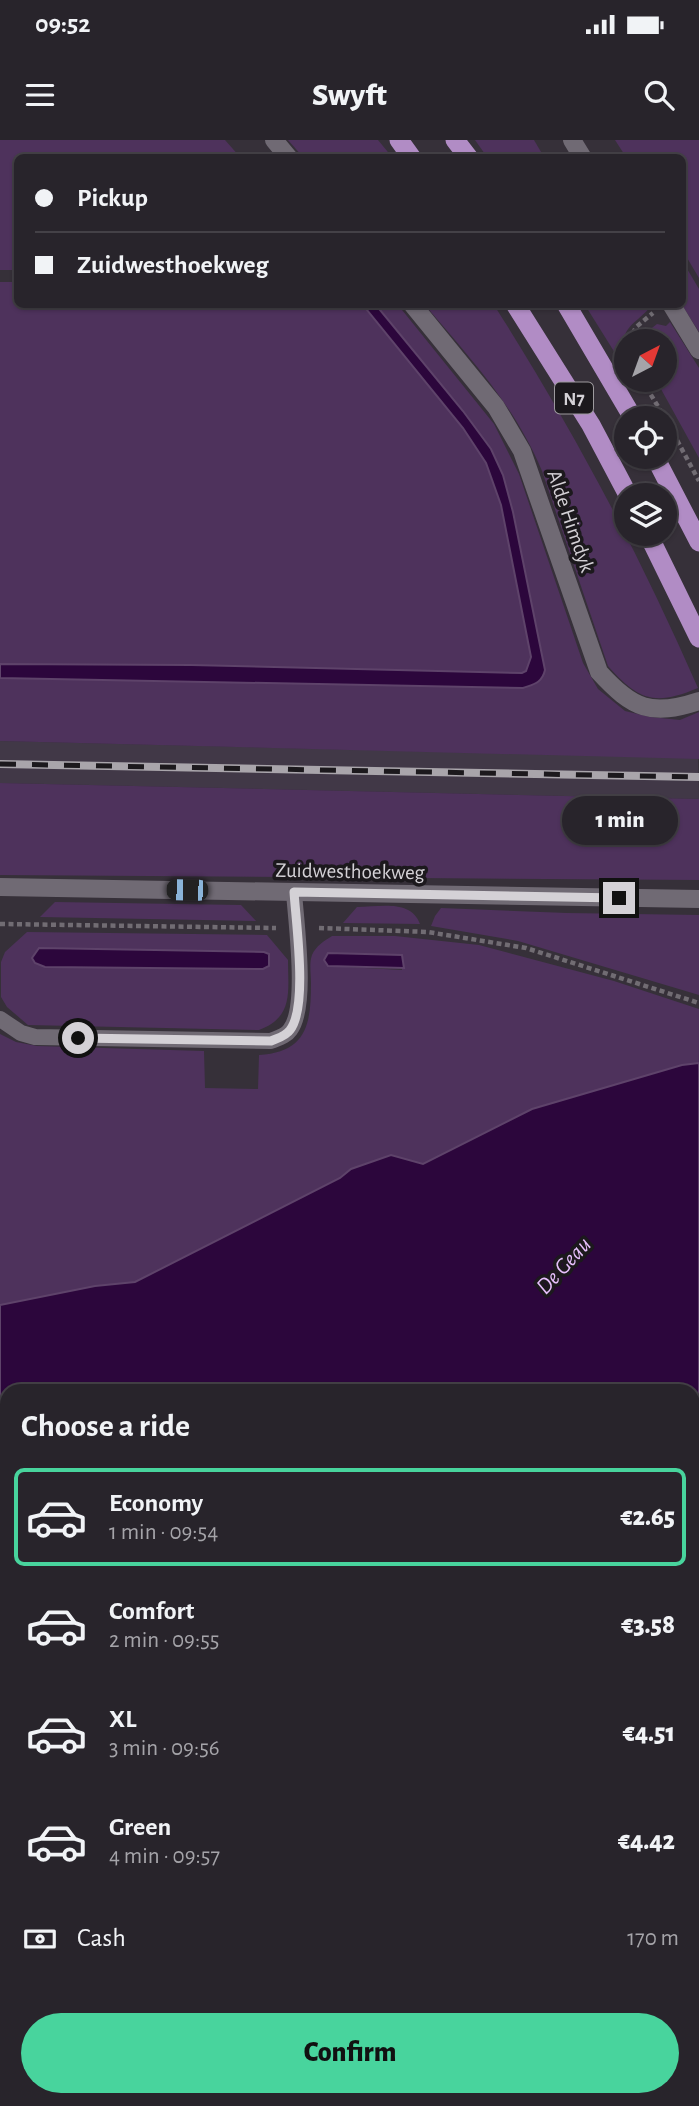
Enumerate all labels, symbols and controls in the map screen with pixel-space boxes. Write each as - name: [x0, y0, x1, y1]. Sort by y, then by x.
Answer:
- text: 09:52: [35, 11, 91, 37]
- icon: menu: [21, 76, 59, 114]
- icon: search: [640, 76, 678, 114]
- text: Swyft: [312, 79, 387, 111]
- text: Pickup: [77, 185, 148, 211]
- text: Zuidwesthoekweg: [77, 252, 268, 278]
- north arrow: [614, 329, 677, 392]
- map controls: [614, 329, 677, 546]
- road number: N7: [555, 382, 593, 414]
- button: locate: [614, 406, 677, 469]
- street label: Alde Himdyk: [543, 467, 598, 576]
- button: layers: [614, 483, 677, 546]
- callout: 1 min: [561, 796, 677, 846]
- text: 1 min: [596, 809, 644, 832]
- street label: Zuidwesthoekweg: [275, 860, 426, 883]
- car: [166, 879, 209, 901]
- route end: [603, 882, 635, 914]
- route start: [62, 1022, 94, 1054]
- water label: De Geau: [532, 1233, 596, 1299]
- text: Choose a ride: [21, 1410, 190, 1442]
- icon: car: [25, 1486, 88, 1549]
- text: Economy: [109, 1490, 203, 1516]
- text: €2.65: [621, 1504, 675, 1530]
- text: 1 min · 09:54: [109, 1521, 218, 1544]
- icon: car: [25, 1594, 88, 1657]
- text: Comfort: [109, 1598, 194, 1624]
- text: €3.58: [621, 1612, 675, 1638]
- text: 2 min · 09:55: [109, 1629, 219, 1652]
- icon: car: [25, 1702, 88, 1765]
- text: XL: [109, 1706, 136, 1732]
- text: €4.51: [623, 1720, 675, 1746]
- text: 3 min · 09:56: [109, 1737, 220, 1760]
- icon: car: [25, 1810, 88, 1873]
- text: Green: [109, 1814, 171, 1840]
- text: €4.42: [618, 1828, 675, 1854]
- text: 4 min · 09:57: [109, 1845, 220, 1868]
- icon: cash: [21, 1920, 59, 1958]
- text: Cash: [77, 1925, 126, 1951]
- text: 170 m: [627, 1927, 679, 1950]
- button: Confirm: [21, 2013, 679, 2093]

